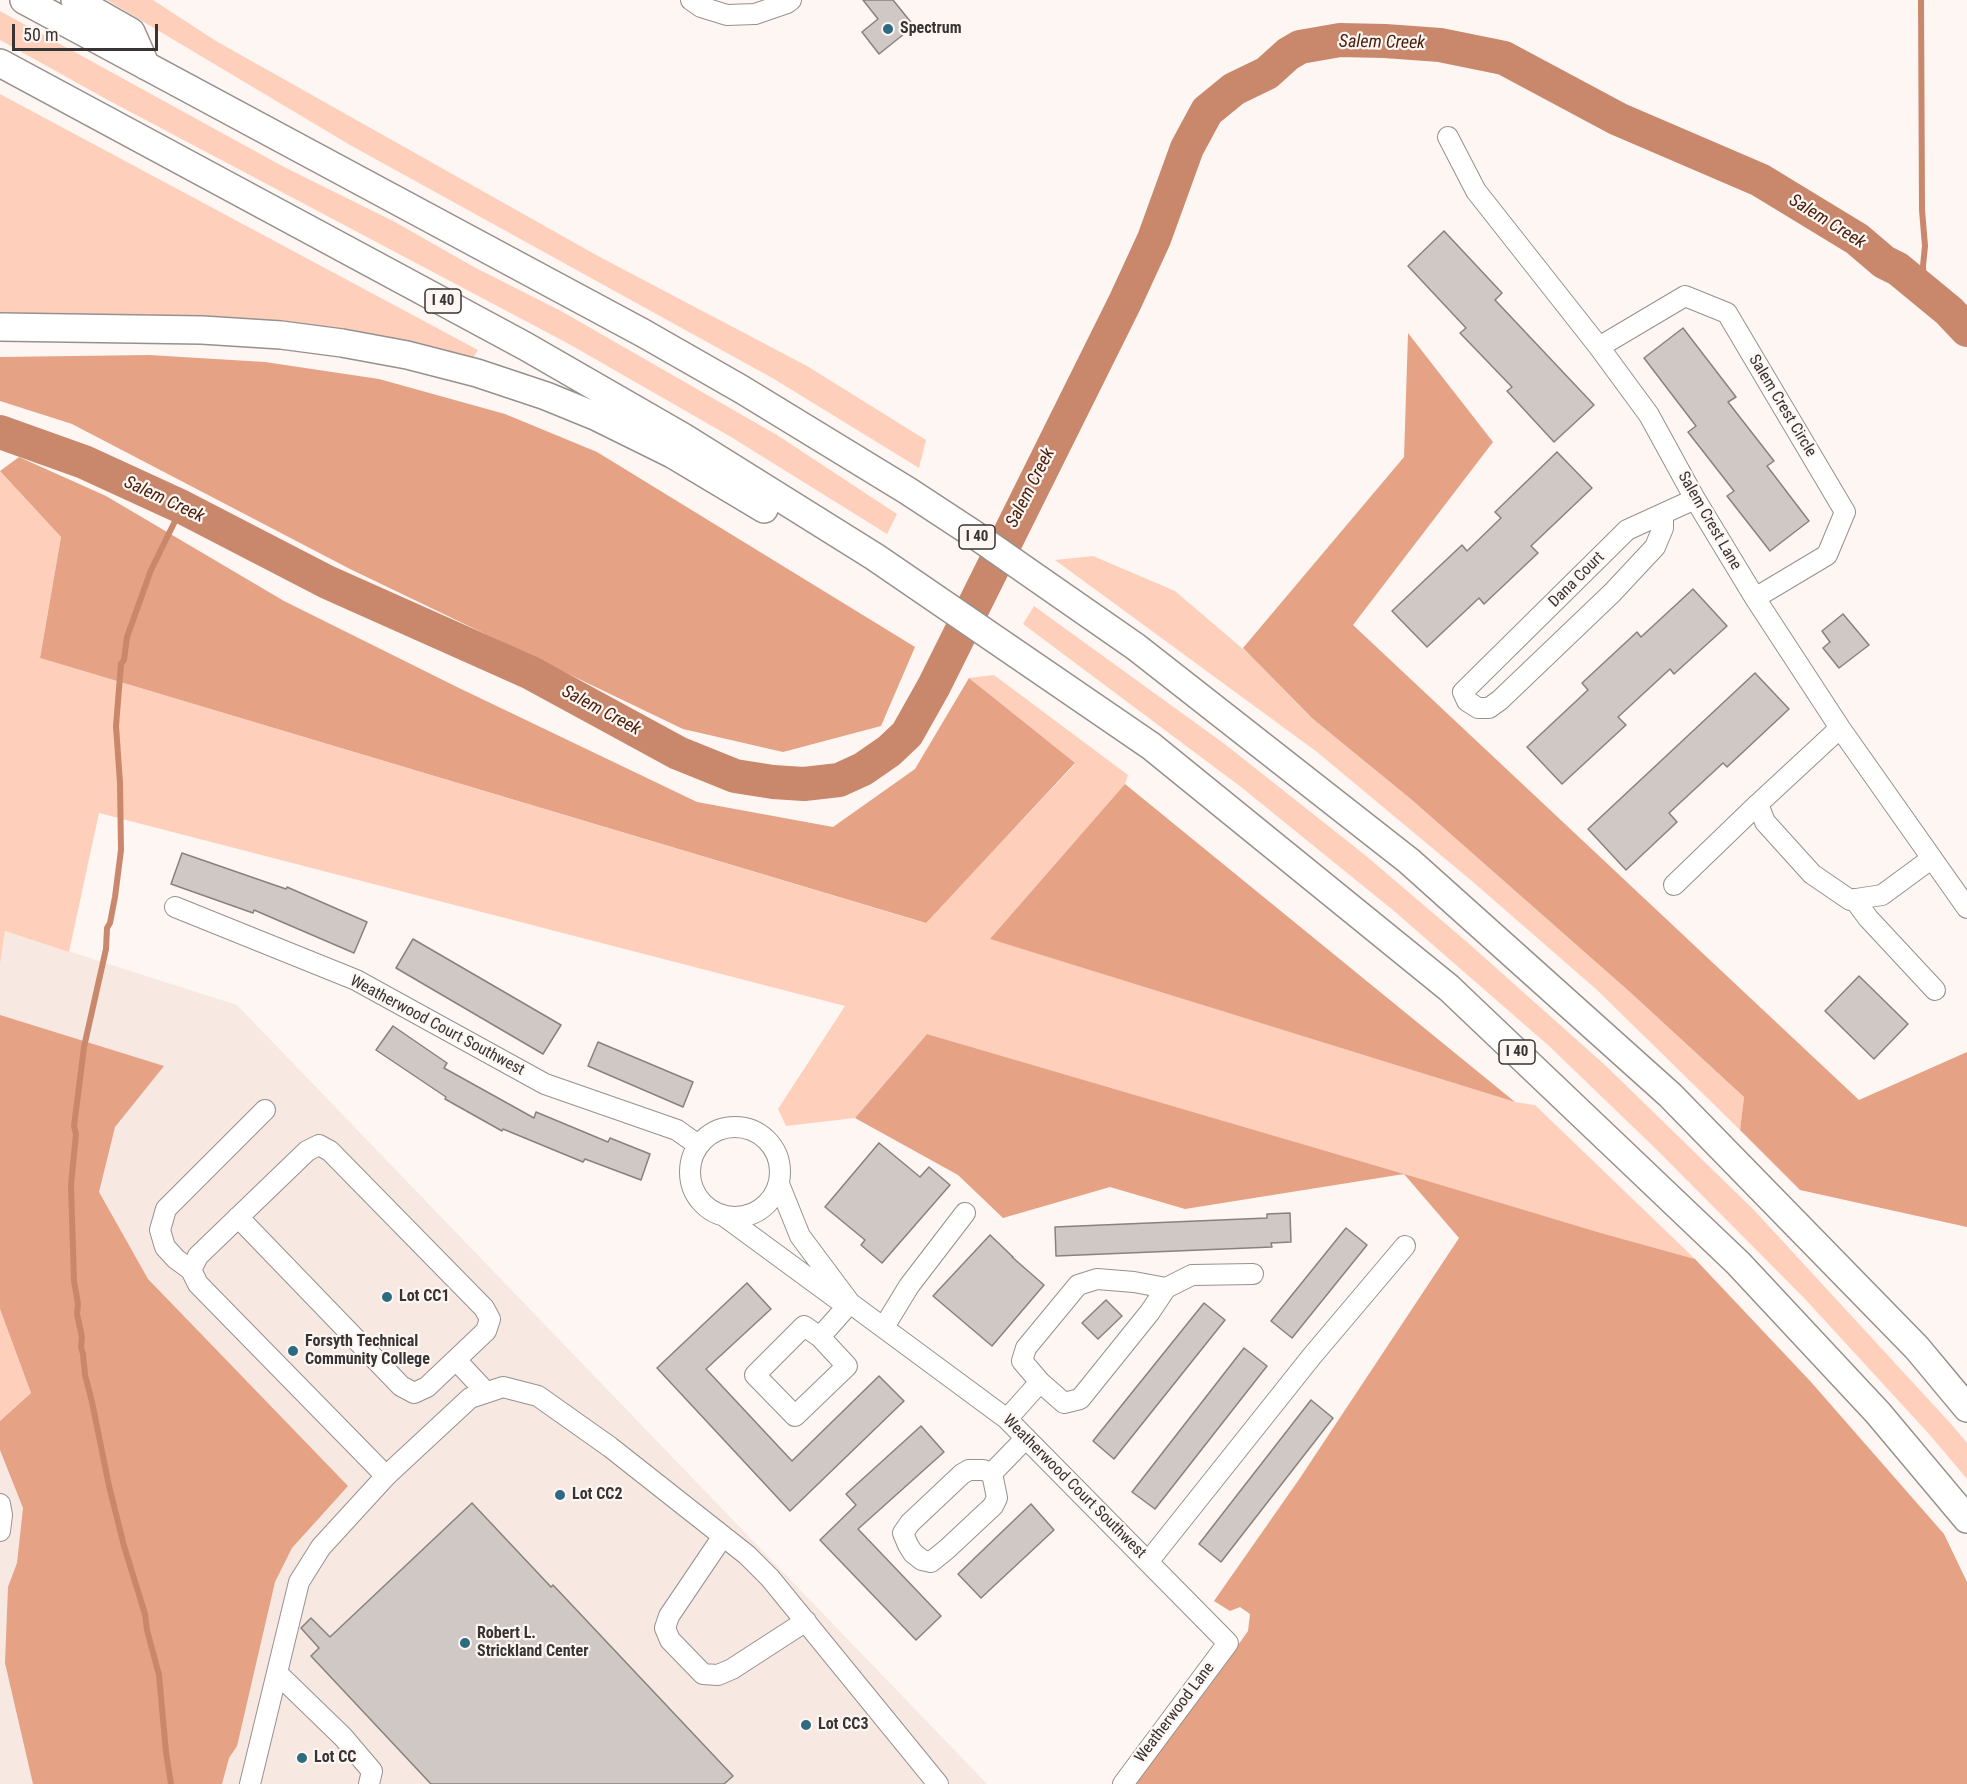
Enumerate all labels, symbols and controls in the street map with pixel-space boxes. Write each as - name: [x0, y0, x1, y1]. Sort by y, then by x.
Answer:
- scale bar: [15, 12, 160, 50]
- place label: Spectrum: [900, 19, 962, 39]
- marker: Spectrum: [881, 22, 895, 36]
- text: 50 m: [23, 24, 58, 45]
- water label: Salem Creek: [1339, 31, 1425, 55]
- water label: Salem Creek: [1785, 190, 1869, 254]
- road number: I 40: [425, 289, 461, 313]
- street label: Salem Crest Circle: [1744, 351, 1820, 461]
- water label: Salem Creek: [1002, 445, 1060, 531]
- street label: Salem Crest Lane: [1673, 468, 1745, 574]
- water label: Salem Creek: [120, 472, 208, 528]
- road number: I 40: [959, 525, 995, 549]
- street label: Dana Court: [1545, 548, 1609, 612]
- water label: Salem Creek: [558, 681, 644, 741]
- street label: Weatherwood Court Southwest: [346, 972, 528, 1080]
- road number: I 40: [1499, 1040, 1535, 1064]
- place label: Lot CC1: [399, 1287, 450, 1307]
- marker: Lot CC1: [380, 1290, 394, 1304]
- place label: Forsyth Technical Community College: [305, 1332, 430, 1370]
- marker: Forsyth Technical Community College: [286, 1344, 300, 1358]
- street label: Weatherwood Court Southwest: [998, 1411, 1150, 1563]
- place label: Lot CC2: [572, 1485, 623, 1505]
- marker: Lot CC2: [553, 1488, 567, 1502]
- place label: Robert L. Strickland Center: [477, 1624, 588, 1662]
- marker: Robert L. Strickland Center: [458, 1636, 472, 1650]
- street label: Weatherwood Lane: [1131, 1659, 1219, 1767]
- place label: Lot CC3: [818, 1715, 869, 1735]
- marker: Lot CC3: [799, 1718, 813, 1732]
- place label: Lot CC: [314, 1748, 356, 1768]
- marker: Lot CC: [295, 1751, 309, 1765]

